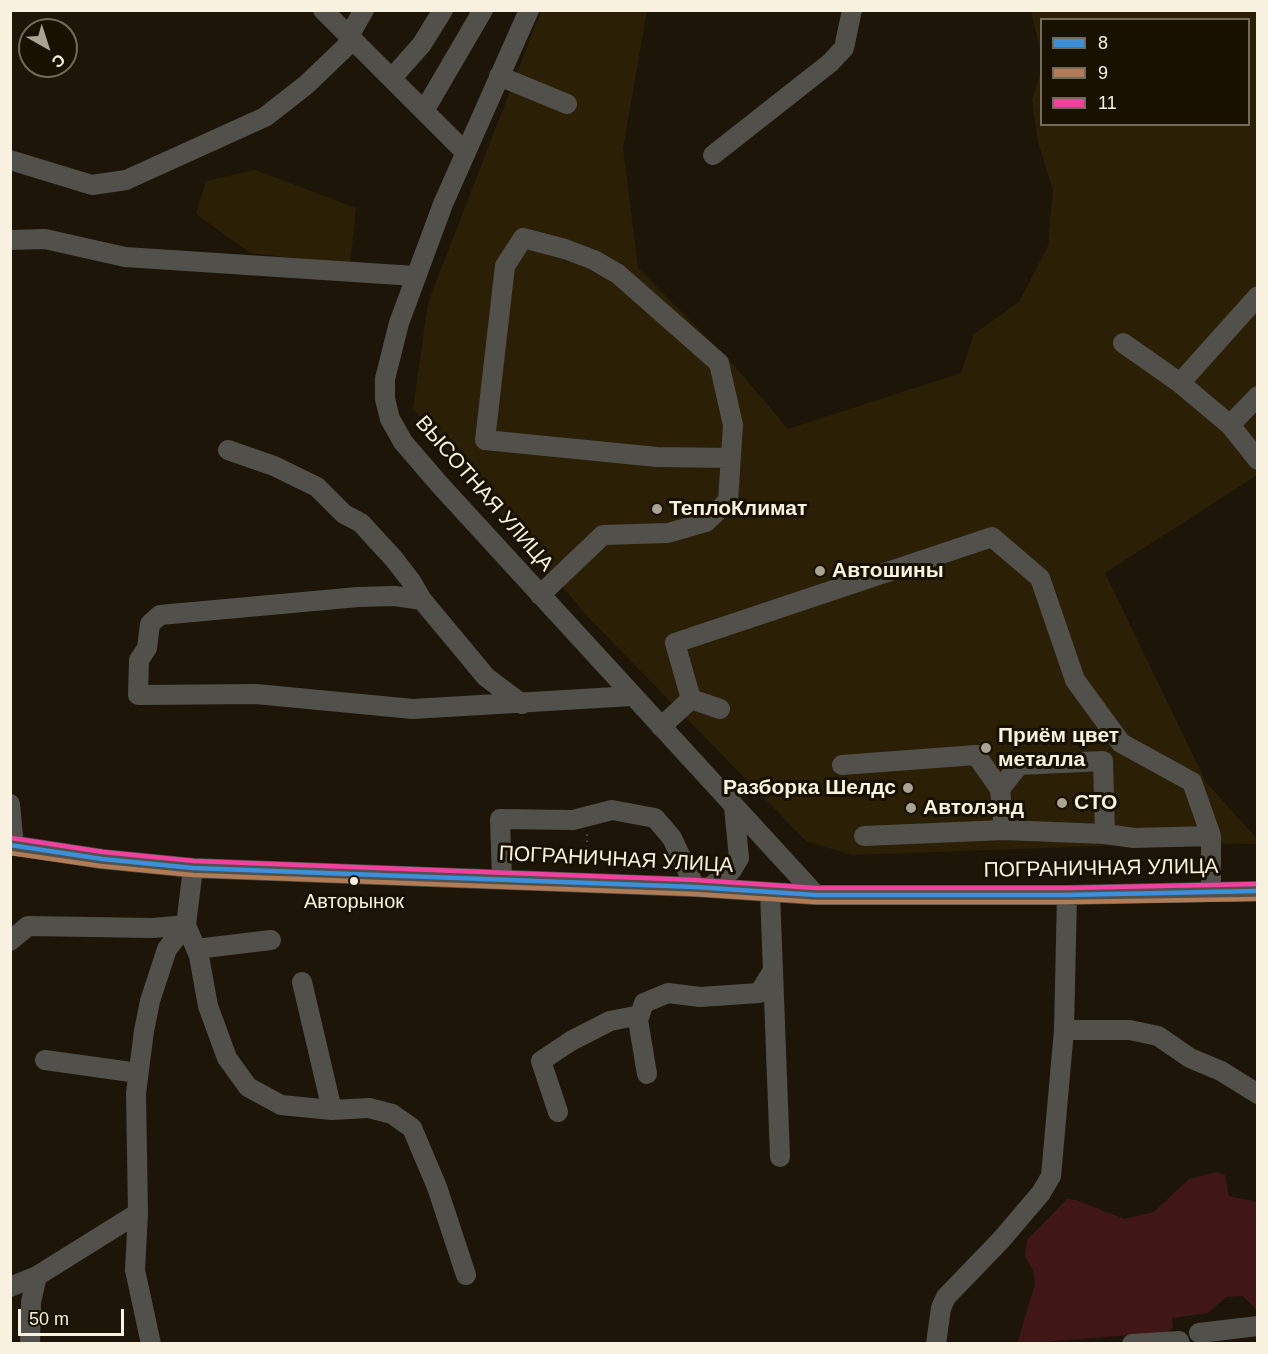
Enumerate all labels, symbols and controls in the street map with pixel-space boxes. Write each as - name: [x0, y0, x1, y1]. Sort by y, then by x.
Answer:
- north arrow: [18, 18, 78, 78]
- legend: [1040, 18, 1250, 126]
- text: 8: [1098, 33, 1108, 53]
- text: С: [49, 51, 68, 71]
- text: 9: [1098, 63, 1108, 83]
- text: 11: [1098, 93, 1117, 113]
- street label: ВЫСОТНАЯ УЛИЦА: [410, 411, 558, 577]
- place label: ТеплоКлимат: [669, 496, 807, 522]
- marker: ТеплоКлимат: [650, 502, 664, 516]
- place label: Автошины: [832, 558, 944, 584]
- marker: Автошины: [813, 564, 827, 578]
- place label: Приём цвет металла: [998, 723, 1119, 773]
- marker: Приём цвет металла: [979, 741, 993, 755]
- place label: Разборка Шелдс: [723, 775, 896, 801]
- marker: Разборка Шелдс: [901, 781, 915, 795]
- place label: СТО: [1074, 790, 1117, 816]
- place label: Автолэнд: [923, 795, 1024, 821]
- marker: СТО: [1055, 796, 1069, 810]
- marker: Автолэнд: [904, 801, 918, 815]
- street label: ПОГРАНИЧНАЯ УЛИЦА: [498, 841, 734, 879]
- street label: ПОГРАНИЧНАЯ УЛИЦА: [983, 854, 1219, 884]
- marker: Авторынок: [348, 875, 360, 887]
- place label: Авторынок: [304, 890, 404, 914]
- scale bar: [21, 1297, 128, 1335]
- text: 50 m: [29, 1309, 69, 1329]

